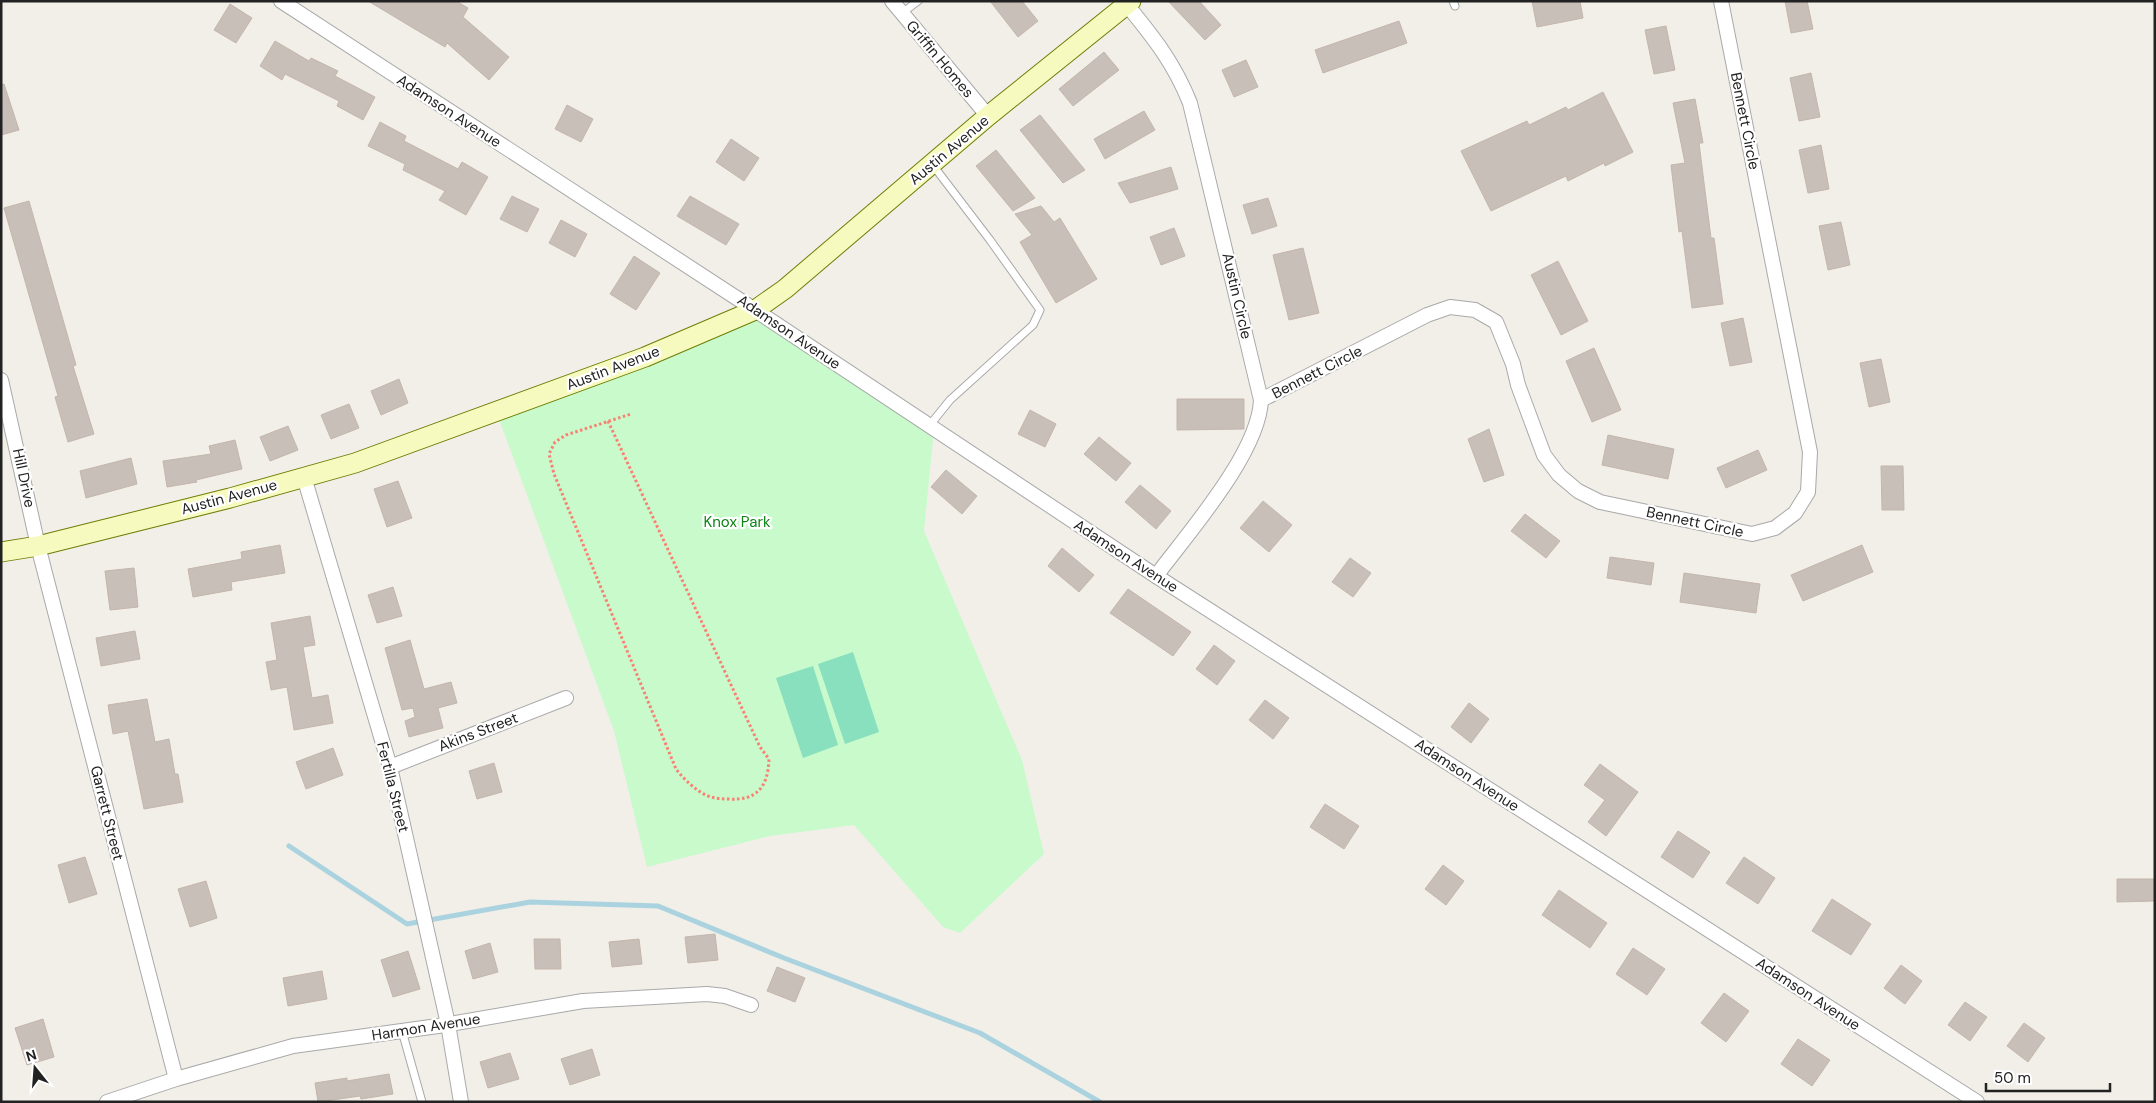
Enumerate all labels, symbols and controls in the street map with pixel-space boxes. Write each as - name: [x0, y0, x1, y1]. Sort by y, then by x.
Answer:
- street label: Griffin Homes: [902, 16, 978, 102]
- street label: Adamson Avenue: [393, 70, 505, 152]
- street label: Bennett Circle: [1726, 71, 1764, 171]
- street label: Austin Avenue: [905, 111, 993, 189]
- street label: Austin Circle: [1217, 251, 1257, 341]
- street label: Adamson Avenue: [733, 290, 845, 374]
- street label: Austin Avenue: [563, 341, 663, 395]
- street label: Bennett Circle: [1268, 341, 1366, 403]
- street label: Hill Drive: [8, 447, 40, 509]
- street label: Austin Avenue: [179, 475, 279, 519]
- street label: Bennett Circle: [1645, 502, 1745, 542]
- park label: Knox Park: [703, 512, 771, 532]
- street label: Adamson Avenue: [1070, 515, 1182, 597]
- street label: Akins Street: [435, 708, 521, 756]
- street label: Adamson Avenue: [1411, 734, 1523, 816]
- street label: Fertilla Street: [372, 740, 414, 834]
- street label: Garrett Street: [86, 764, 128, 863]
- street label: Adamson Avenue: [1752, 953, 1864, 1035]
- street label: Harmon Avenue: [370, 1009, 482, 1045]
- north arrow: [10, 1043, 60, 1093]
- text: N: [24, 1045, 39, 1066]
- scale bar: [1986, 1060, 2110, 1092]
- text: 50 m: [1994, 1068, 2031, 1088]

